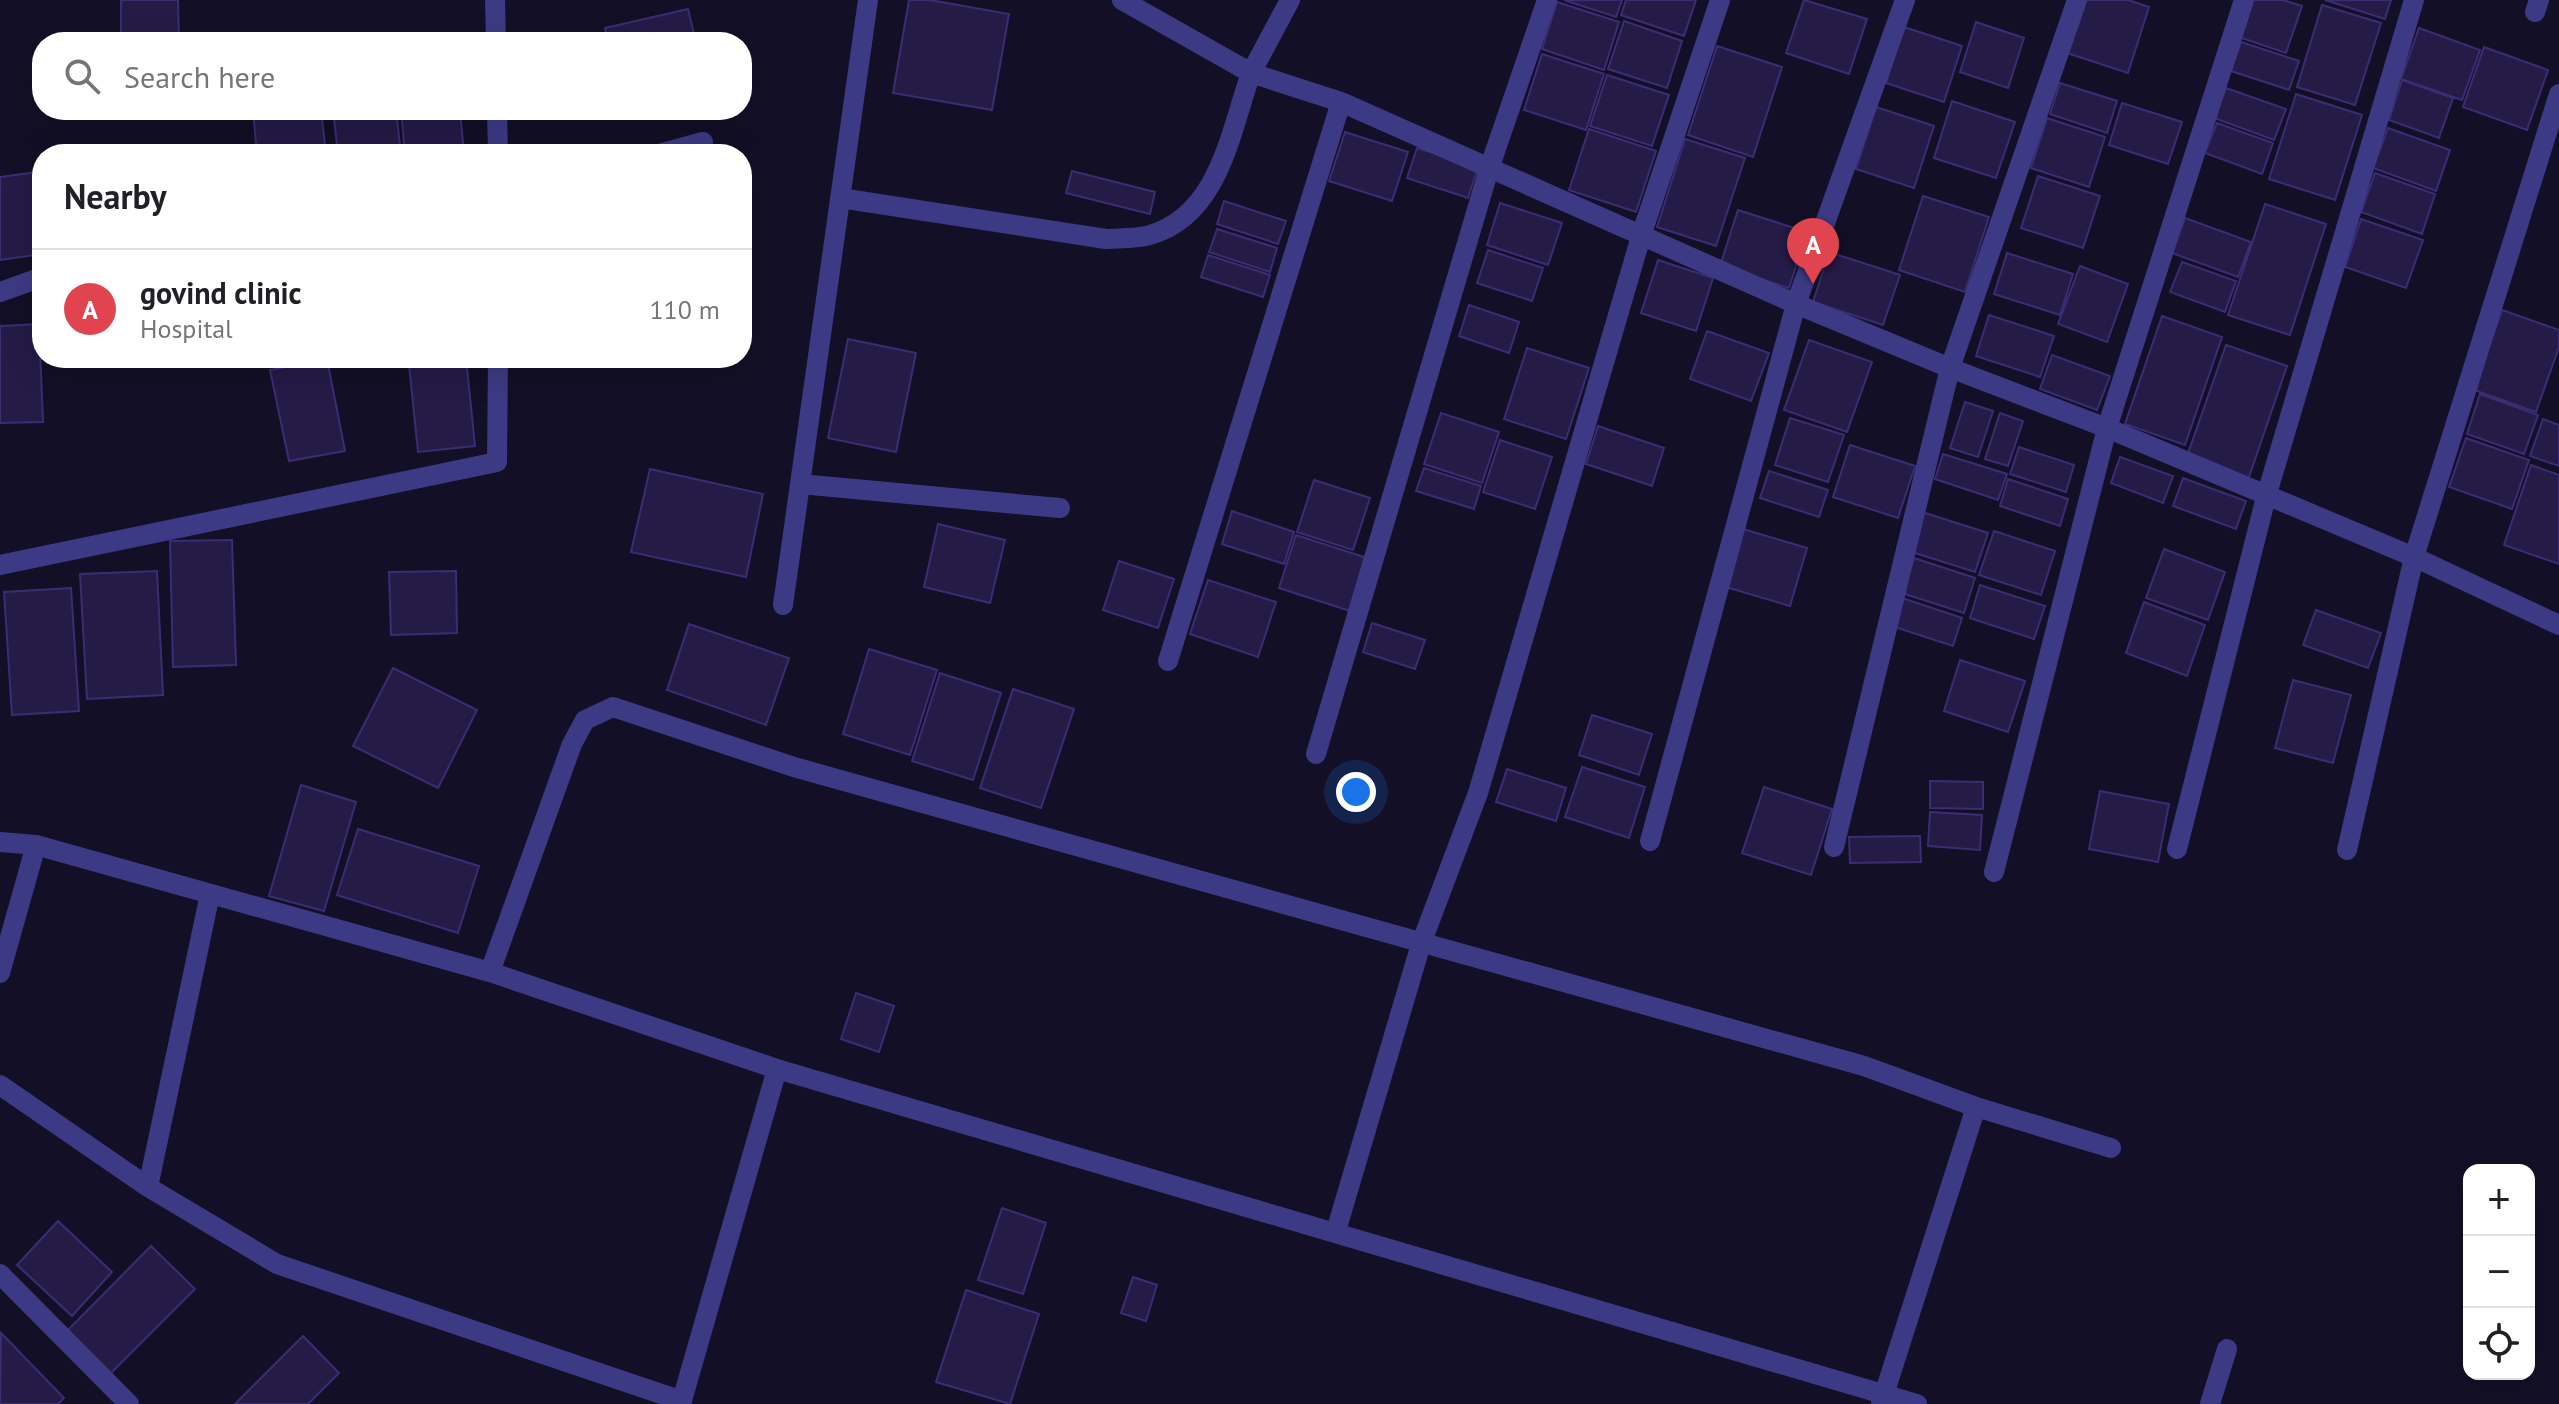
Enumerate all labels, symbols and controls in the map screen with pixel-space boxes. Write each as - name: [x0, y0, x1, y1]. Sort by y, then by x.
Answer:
- search box: [32, 32, 752, 120]
- icon: search: [60, 54, 104, 98]
- text: Search here: [124, 57, 275, 96]
- text: Nearby: [64, 174, 166, 218]
- pin: A: [1787, 218, 1839, 284]
- text: govind clinic: [140, 273, 302, 312]
- text: A: [82, 293, 98, 326]
- text: 110 m: [649, 293, 720, 326]
- text: Hospital: [140, 312, 233, 345]
- your location: [1336, 772, 1376, 812]
- map controls: [2463, 1164, 2535, 1380]
- button: +: [2463, 1164, 2535, 1236]
- button: −: [2463, 1236, 2535, 1308]
- button: locate: [2463, 1308, 2535, 1380]

